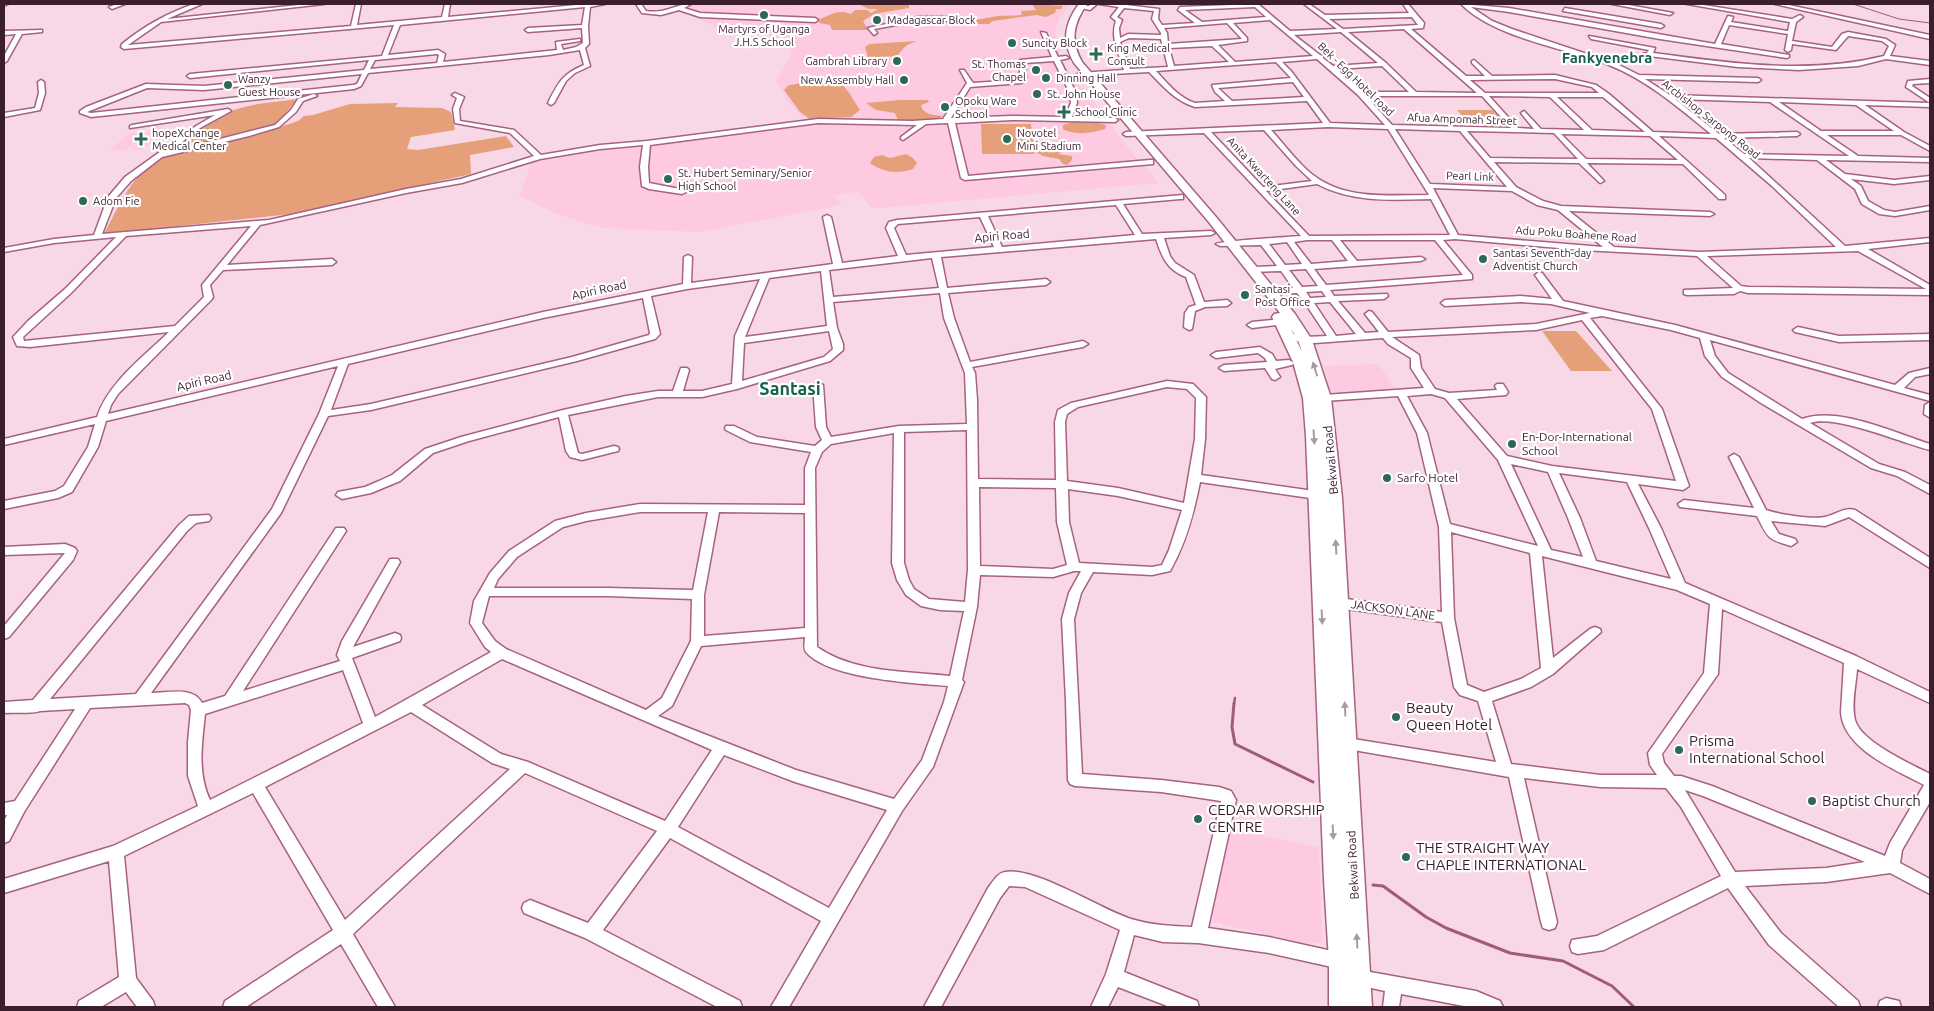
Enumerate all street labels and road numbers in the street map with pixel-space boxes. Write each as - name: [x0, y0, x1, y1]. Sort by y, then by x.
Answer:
- street label: Bek - Egg Hotel road: [1316, 40, 1396, 118]
- street label: Arcbishop Sarpong Road: [1660, 77, 1762, 161]
- street label: Afua Ampomah Street: [1407, 111, 1518, 127]
- street label: Anita Kwarteng Lane: [1225, 134, 1303, 218]
- street label: Pearl Link: [1446, 169, 1495, 183]
- street label: Adu Poku Boahene Road: [1515, 224, 1637, 244]
- street label: Apiri Road: [974, 227, 1030, 244]
- street label: Apiri Road: [570, 277, 627, 302]
- street label: Apiri Road: [175, 368, 232, 393]
- street label: Bekwai Road: [1321, 425, 1340, 495]
- street label: JACKSON LANE: [1350, 597, 1436, 622]
- street label: Bekwai Road: [1344, 830, 1361, 900]

